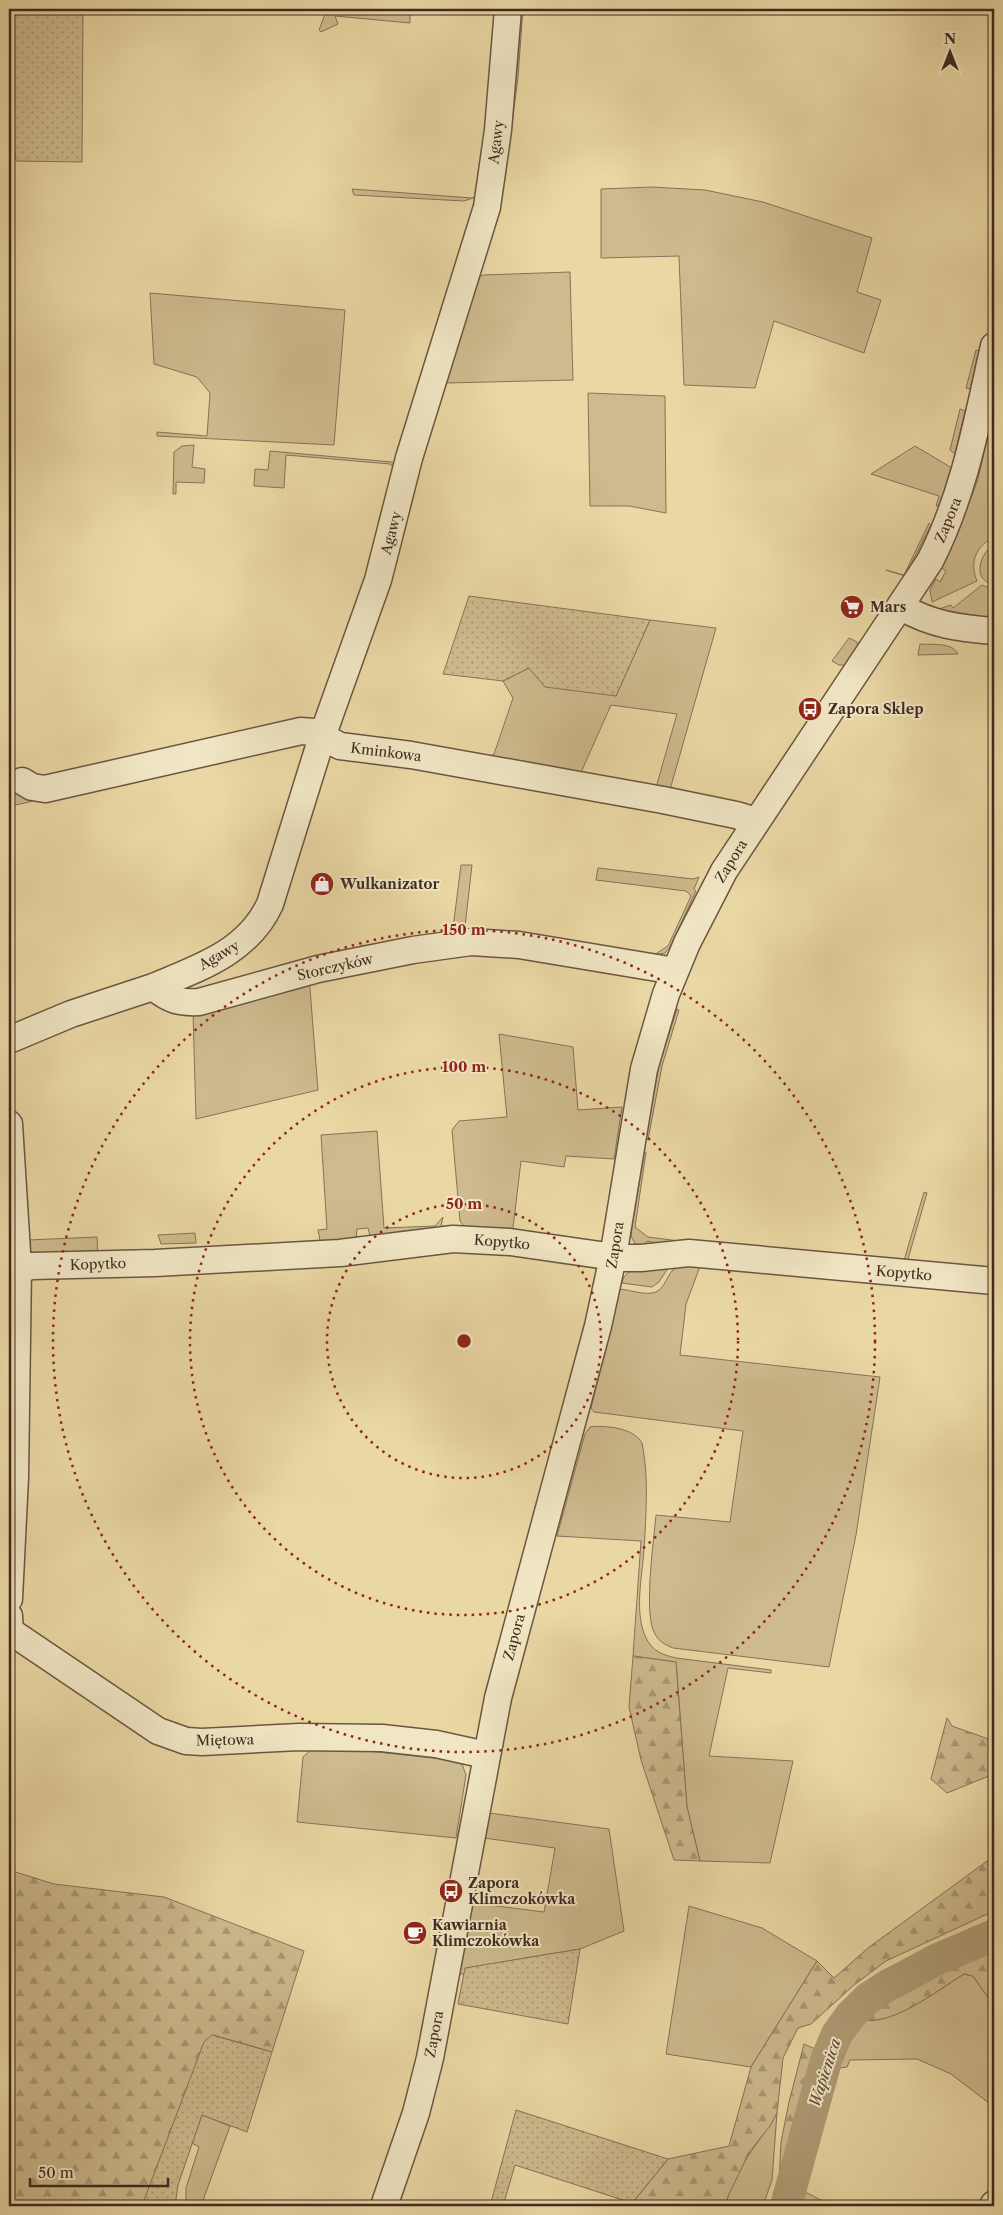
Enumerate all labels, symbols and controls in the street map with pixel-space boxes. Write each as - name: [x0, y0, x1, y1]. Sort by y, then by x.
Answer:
- north arrow: [926, 28, 976, 78]
- text: N: [944, 30, 956, 48]
- street label: Agawy: [484, 119, 508, 166]
- street label: Zapora: [931, 494, 965, 545]
- street label: Agawy: [376, 509, 405, 558]
- supermarket icon: Mars: [839, 594, 865, 620]
- place label: Mars: [870, 598, 906, 616]
- bus stop icon: Zapora Sklep: [797, 696, 823, 722]
- place label: Zapora Sklep: [828, 700, 924, 718]
- street label: Kminkowa: [350, 739, 423, 765]
- street label: Zapora: [711, 836, 751, 886]
- shop icon: Wulkanizator: [309, 871, 335, 897]
- place label: Wulkanizator: [339, 875, 439, 893]
- text: 150 m: [442, 920, 486, 939]
- street label: Agawy: [195, 936, 243, 974]
- street label: Storczyków: [295, 949, 375, 984]
- text: 100 m: [442, 1057, 486, 1076]
- text: 50 m: [446, 1194, 482, 1213]
- street label: Zapora: [602, 1220, 628, 1270]
- street label: Kopytko: [473, 1231, 531, 1253]
- street label: Kopytko: [70, 1254, 126, 1274]
- street label: Kopytko: [875, 1262, 933, 1284]
- centre of rings: [455, 1332, 473, 1350]
- street label: Zapora: [499, 1611, 529, 1662]
- street label: Miętowa: [196, 1730, 255, 1750]
- place label: Zapora Klimczokówka: [468, 1874, 576, 1908]
- bus stop icon: Zapora Klimczokówka: [438, 1878, 464, 1904]
- place label: Kawiarnia Klimczokówka: [432, 1916, 540, 1950]
- cafe icon: Kawiarnia Klimczokówka: [402, 1920, 428, 1946]
- street label: Zapora: [421, 2008, 447, 2059]
- water label: Wapienica: [805, 2036, 845, 2110]
- scale bar: [30, 2155, 168, 2187]
- text: 50 m: [38, 2163, 74, 2182]

